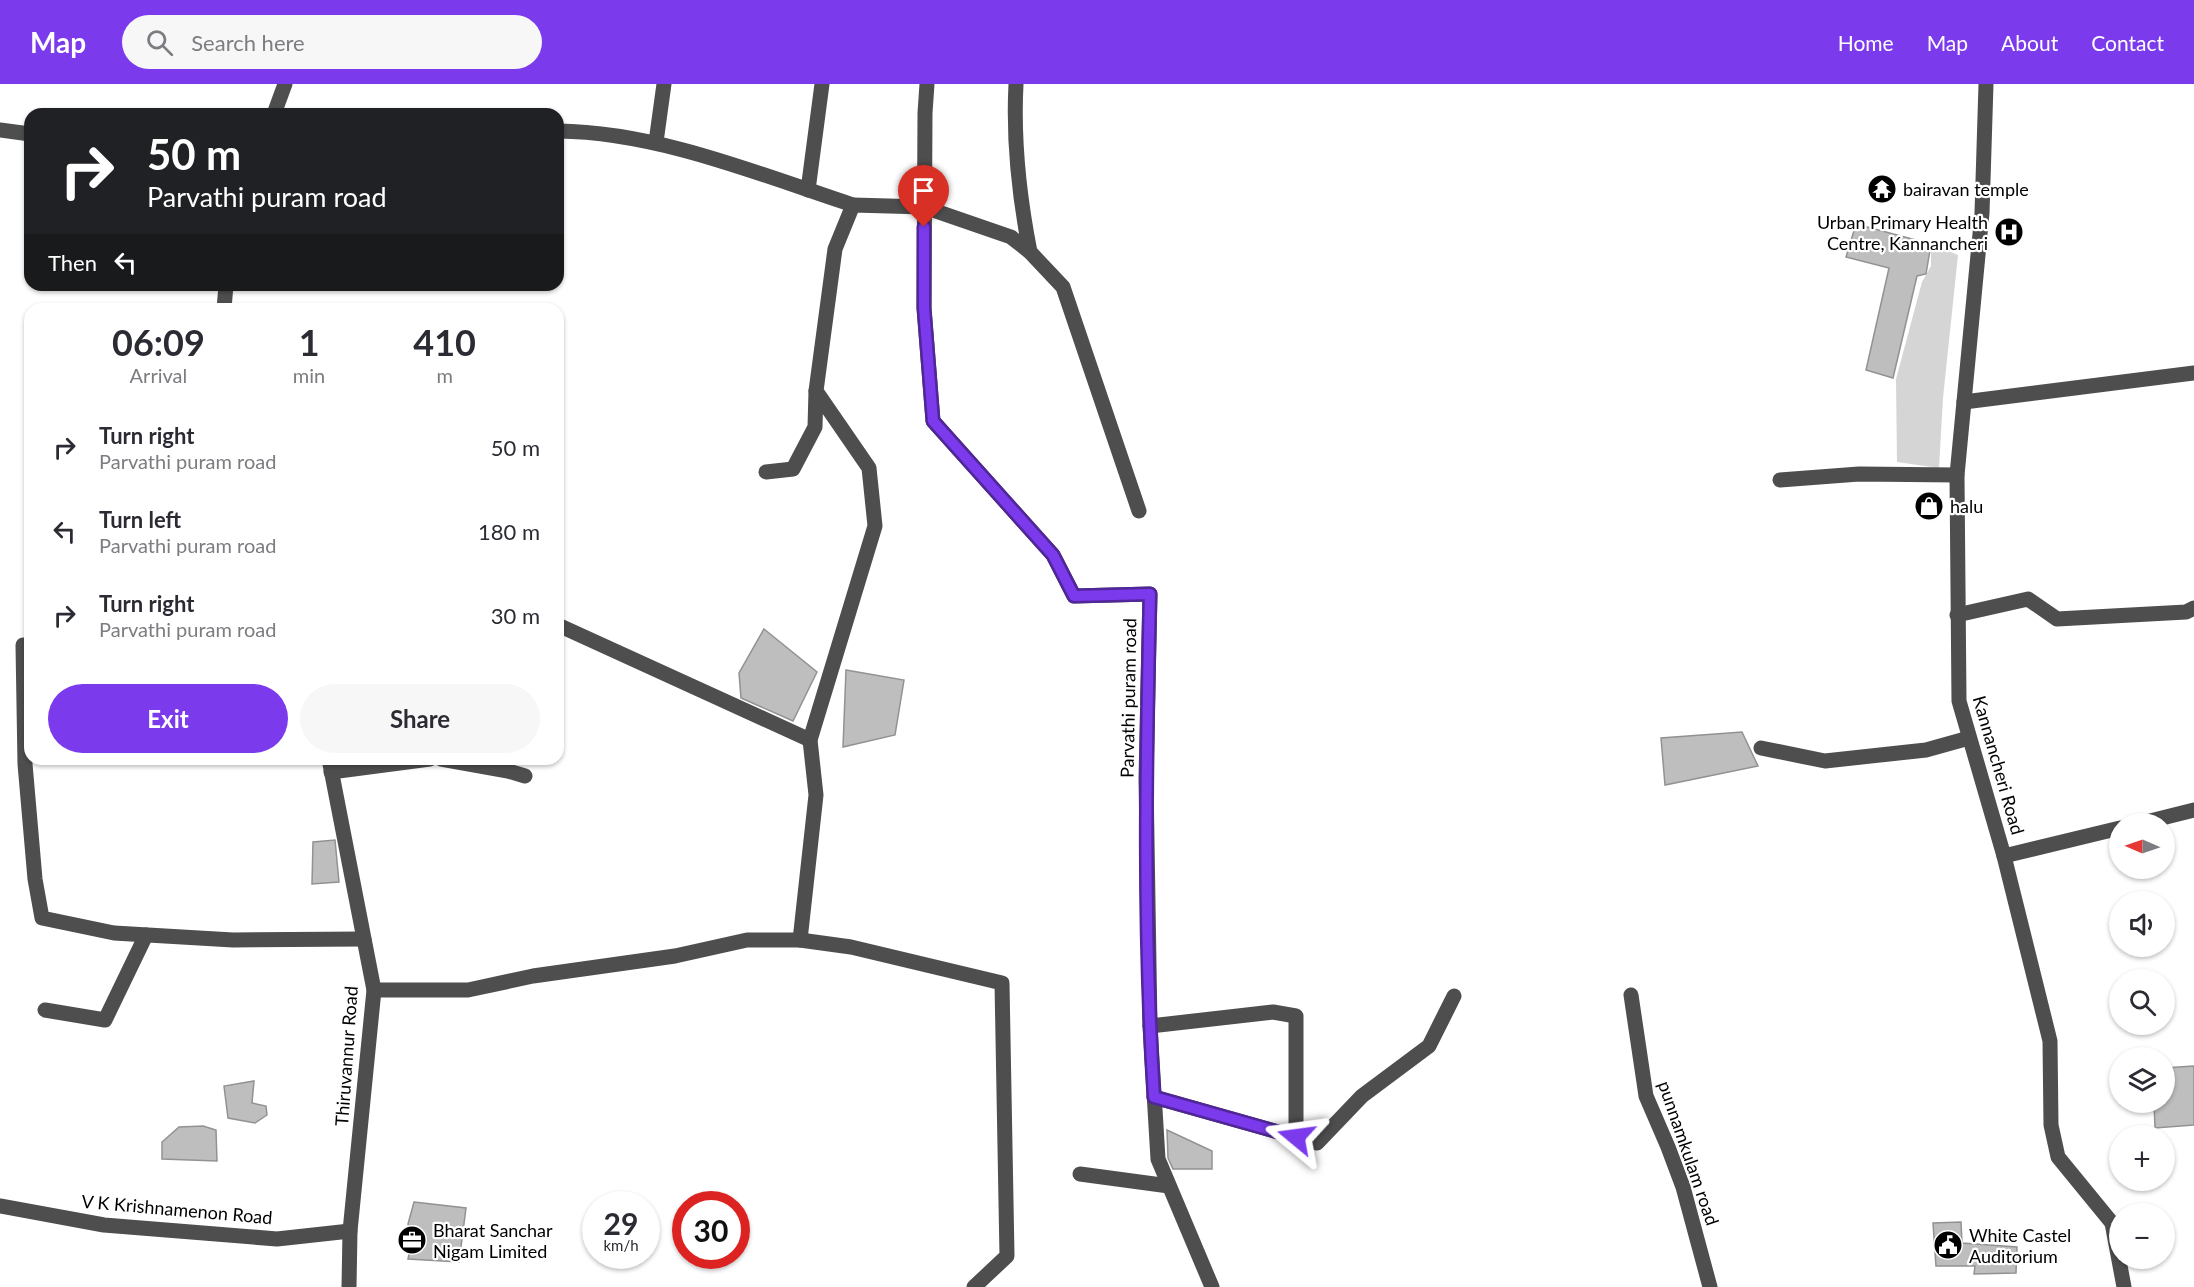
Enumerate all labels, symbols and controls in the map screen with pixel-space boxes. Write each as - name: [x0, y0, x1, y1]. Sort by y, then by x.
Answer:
- search box: [122, 15, 542, 69]
- text: Map: [30, 25, 86, 59]
- icon: search: [143, 26, 176, 59]
- text: Search here: [191, 29, 305, 56]
- text: Home: [1838, 30, 1894, 55]
- text: Map: [1927, 30, 1968, 55]
- text: About: [2001, 30, 2058, 55]
- text: Contact: [2091, 30, 2164, 55]
- text: 50 m: [147, 129, 241, 179]
- icon: right: [48, 132, 126, 210]
- pin: [898, 165, 949, 227]
- temple icon: bairavan temple: [1866, 173, 1898, 205]
- icon: arrive: [907, 174, 940, 207]
- place label: bairavan temple: [1903, 178, 2029, 200]
- text: Parvathi puram road: [147, 180, 387, 213]
- place label: Urban Primary Health Centre, Kannancheri: [1817, 211, 1988, 254]
- hospital icon: Urban Primary Health Centre, Kannancheri: [1993, 216, 2025, 248]
- icon: left: [109, 246, 142, 279]
- text: Then: [48, 249, 97, 276]
- text: 06:09: [112, 320, 205, 364]
- text: 1: [299, 320, 320, 364]
- text: 410: [413, 320, 476, 364]
- text: Arrival: [130, 363, 187, 387]
- text: min: [293, 363, 325, 387]
- text: m: [436, 363, 453, 387]
- text: Turn right: [99, 422, 194, 449]
- icon: right: [48, 431, 81, 464]
- text: 50 m: [491, 434, 540, 461]
- text: Parvathi puram road: [99, 449, 276, 473]
- shop icon: halu: [1913, 490, 1945, 522]
- place label: halu: [1950, 495, 1983, 517]
- text: Turn left: [99, 506, 181, 533]
- icon: left: [48, 515, 81, 548]
- text: 180 m: [478, 518, 540, 545]
- text: Parvathi puram road: [99, 533, 276, 557]
- text: Turn right: [99, 590, 194, 617]
- icon: right: [48, 599, 81, 632]
- text: 30 m: [491, 602, 540, 629]
- text: Parvathi puram road: [99, 617, 276, 641]
- street label: Parvathi puram road: [1116, 618, 1140, 778]
- button: Exit: [48, 684, 288, 753]
- button: Share: [300, 684, 540, 753]
- street label: Kannancheri Road: [1969, 693, 2029, 837]
- north arrow: [2109, 813, 2175, 879]
- map controls: [2109, 813, 2175, 1269]
- button: sound: [2109, 891, 2175, 957]
- button: search: [2109, 969, 2175, 1035]
- street label: Thiruvannur Road: [330, 985, 362, 1127]
- button: layers: [2109, 1047, 2175, 1113]
- street label: punnamkulam road: [1654, 1078, 1724, 1228]
- position arrow: [1264, 1105, 1328, 1169]
- button: +: [2109, 1125, 2175, 1191]
- street label: V K Krishnamenon Road: [81, 1190, 273, 1228]
- speed limit sign: 30: [672, 1191, 750, 1269]
- button: −: [2109, 1203, 2175, 1269]
- text: 29: [604, 1205, 638, 1241]
- place label: Bharat Sanchar Nigam Limited: [433, 1219, 553, 1262]
- office icon: Bharat Sanchar Nigam Limited: [396, 1224, 428, 1256]
- place label: White Castel Auditorium: [1969, 1224, 2071, 1267]
- public building icon: White Castel Auditorium: [1932, 1229, 1964, 1261]
- text: km/h: [603, 1236, 639, 1254]

